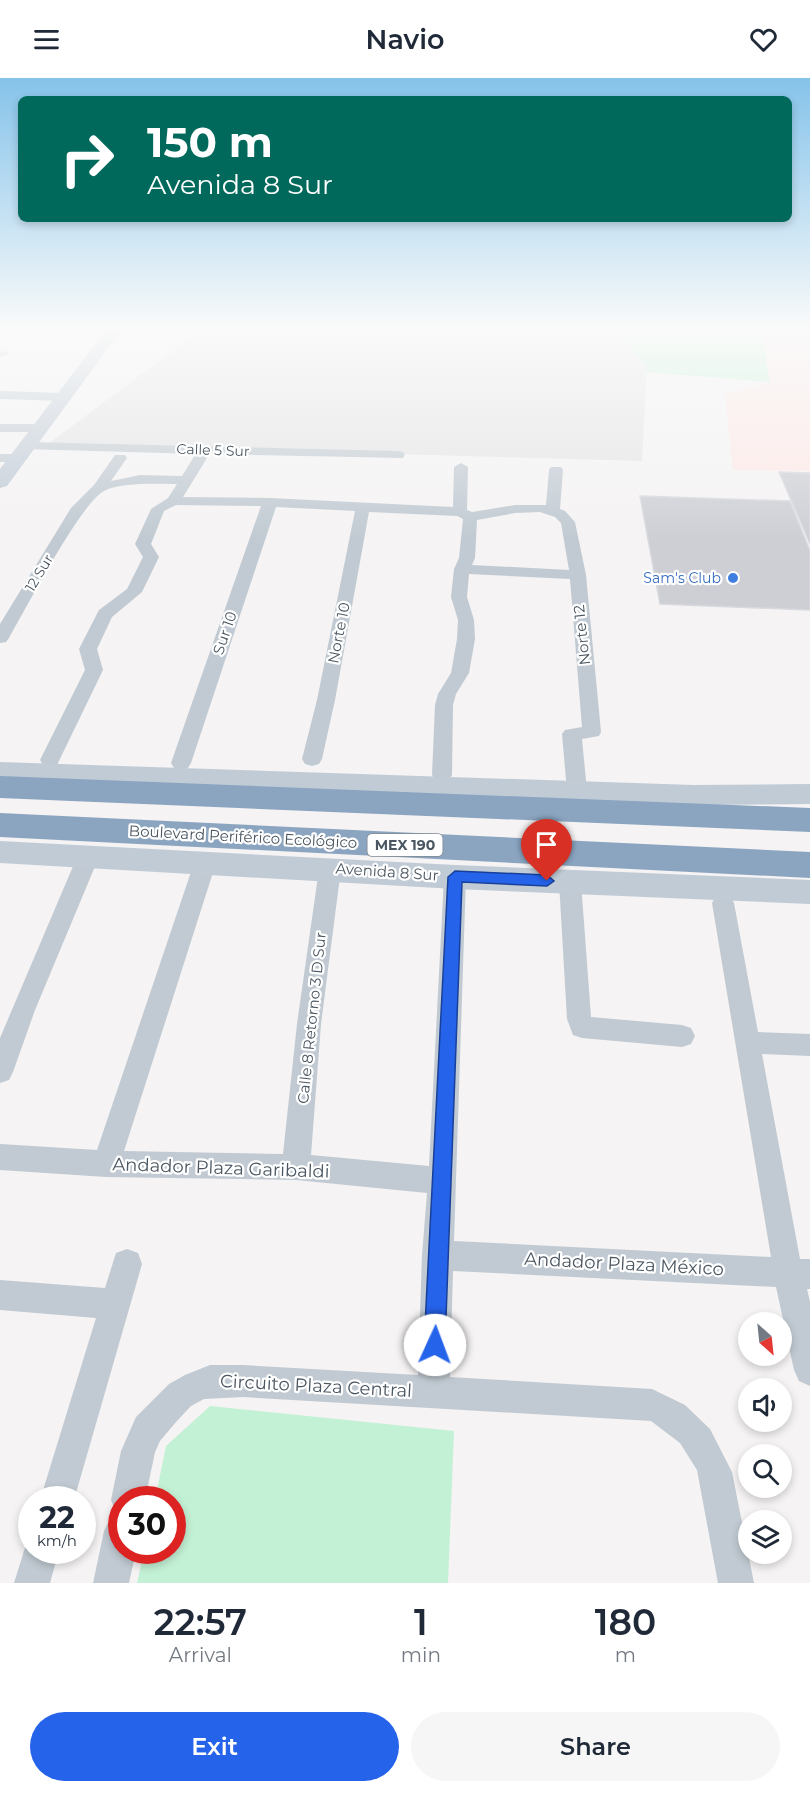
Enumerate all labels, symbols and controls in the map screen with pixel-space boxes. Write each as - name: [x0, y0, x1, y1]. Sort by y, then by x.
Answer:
- icon: menu: [30, 23, 63, 56]
- text: Navio: [366, 23, 444, 56]
- icon: heart: [747, 23, 780, 56]
- text: 150 m: [147, 116, 273, 168]
- icon: right: [48, 120, 126, 198]
- text: Avenida 8 Sur: [147, 168, 333, 201]
- street label: Calle 5 Sur: [176, 440, 250, 460]
- street label: 12 Sur: [21, 551, 57, 595]
- place label: Sam's Club: [643, 569, 721, 587]
- marker: Sam's Club: [726, 571, 740, 585]
- street label: Norte 10: [323, 601, 354, 665]
- street label: Norte 12: [569, 604, 594, 666]
- street label: Sur 10: [208, 609, 241, 657]
- pin: [521, 819, 572, 881]
- street label: Boulevard Periférico Ecológico: [128, 821, 358, 852]
- icon: arrive: [530, 828, 563, 861]
- road number: MEX 190: [368, 834, 442, 856]
- street label: Avenida 8 Sur: [335, 858, 439, 885]
- street label: Calle 8 Retorno 3 D Sur: [293, 931, 330, 1105]
- street label: Andador Plaza Garibaldi: [112, 1153, 330, 1183]
- street label: Andador Plaza México: [524, 1248, 724, 1280]
- north arrow: [738, 1312, 792, 1366]
- map controls: [738, 1312, 792, 1564]
- position arrow: [403, 1313, 467, 1377]
- street label: Circuito Plaza Central: [220, 1370, 412, 1402]
- button: sound: [738, 1378, 792, 1432]
- button: search: [738, 1444, 792, 1498]
- speed limit sign: 30: [108, 1486, 186, 1564]
- text: 22: [39, 1499, 75, 1536]
- button: layers: [738, 1510, 792, 1564]
- text: km/h: [37, 1531, 77, 1550]
- text: 22:57: [154, 1600, 247, 1644]
- text: 1: [414, 1600, 428, 1644]
- text: 180: [595, 1600, 656, 1644]
- text: Arrival: [169, 1643, 232, 1667]
- text: min: [401, 1643, 441, 1667]
- text: m: [615, 1643, 636, 1667]
- button: Exit: [30, 1712, 399, 1781]
- button: Share: [411, 1712, 780, 1781]

